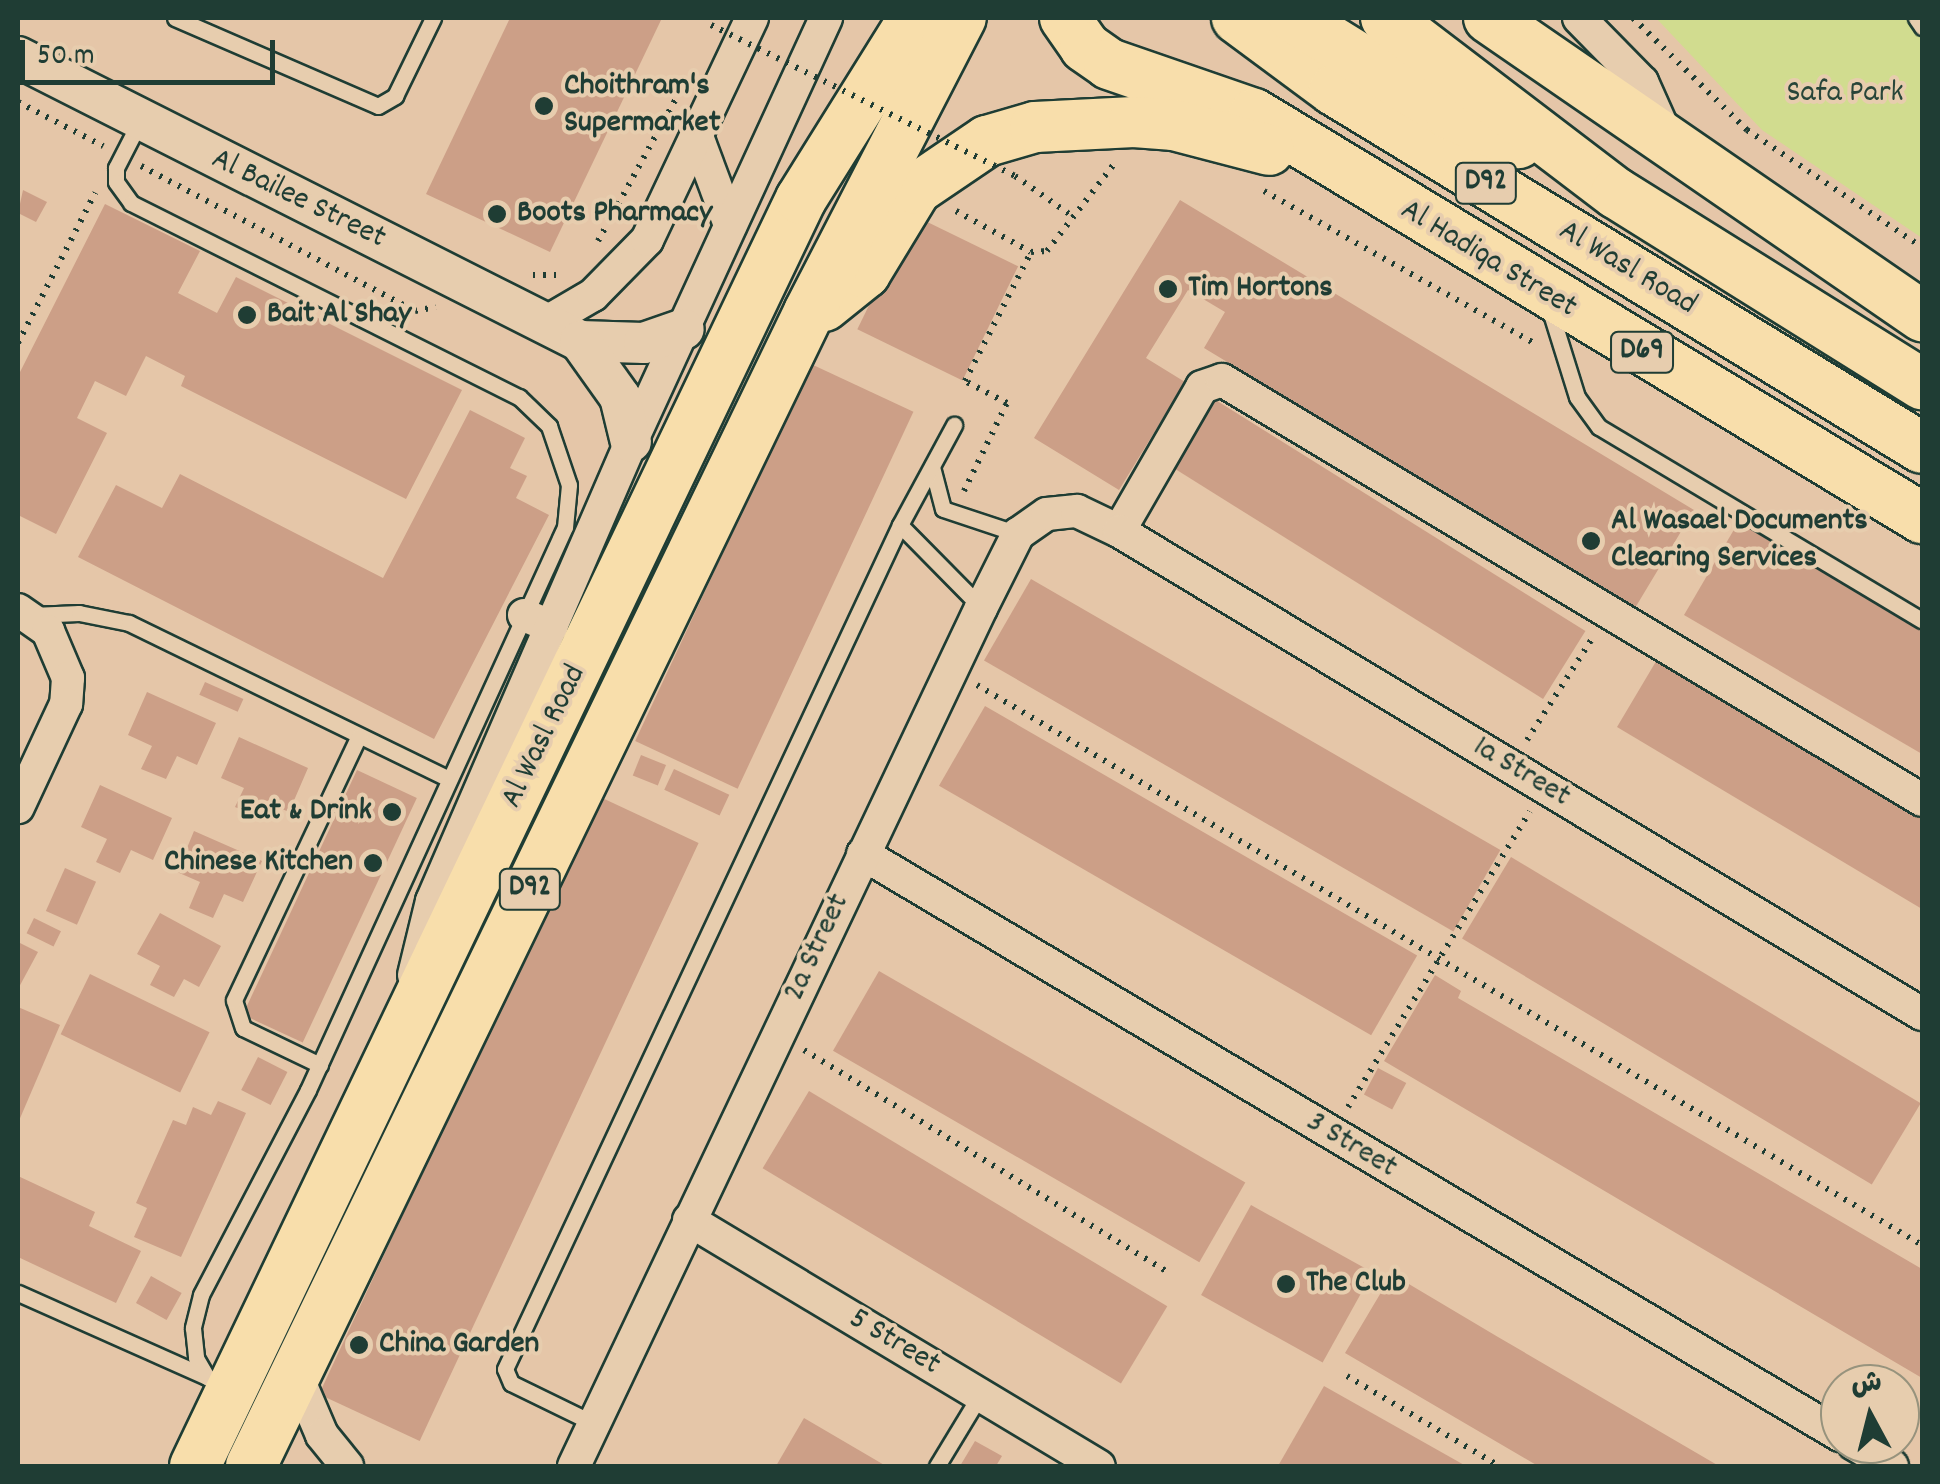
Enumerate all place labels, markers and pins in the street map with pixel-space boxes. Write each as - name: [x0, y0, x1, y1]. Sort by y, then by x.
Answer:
- place label: Choithram's Supermarket: [564, 69, 720, 144]
- marker: Choithram's Supermarket: [533, 95, 555, 117]
- place label: Boots Pharmacy: [517, 195, 712, 233]
- marker: Boots Pharmacy: [486, 203, 508, 225]
- place label: Tim Hortons: [1188, 270, 1333, 308]
- marker: Tim Hortons: [1157, 278, 1179, 300]
- place label: Bait Al Shay: [267, 296, 411, 334]
- marker: Bait Al Shay: [236, 304, 258, 326]
- place label: Al Wasael Documents Clearing Services: [1611, 504, 1868, 579]
- marker: Al Wasael Documents Clearing Services: [1580, 530, 1602, 552]
- place label: Eat & Drink: [240, 793, 372, 831]
- marker: Eat & Drink: [381, 801, 403, 823]
- place label: Chinese Kitchen: [164, 844, 353, 882]
- marker: Chinese Kitchen: [362, 852, 384, 874]
- place label: The Club: [1306, 1265, 1406, 1303]
- marker: The Club: [1275, 1273, 1297, 1295]
- place label: China Garden: [379, 1326, 539, 1364]
- marker: China Garden: [348, 1334, 370, 1356]

